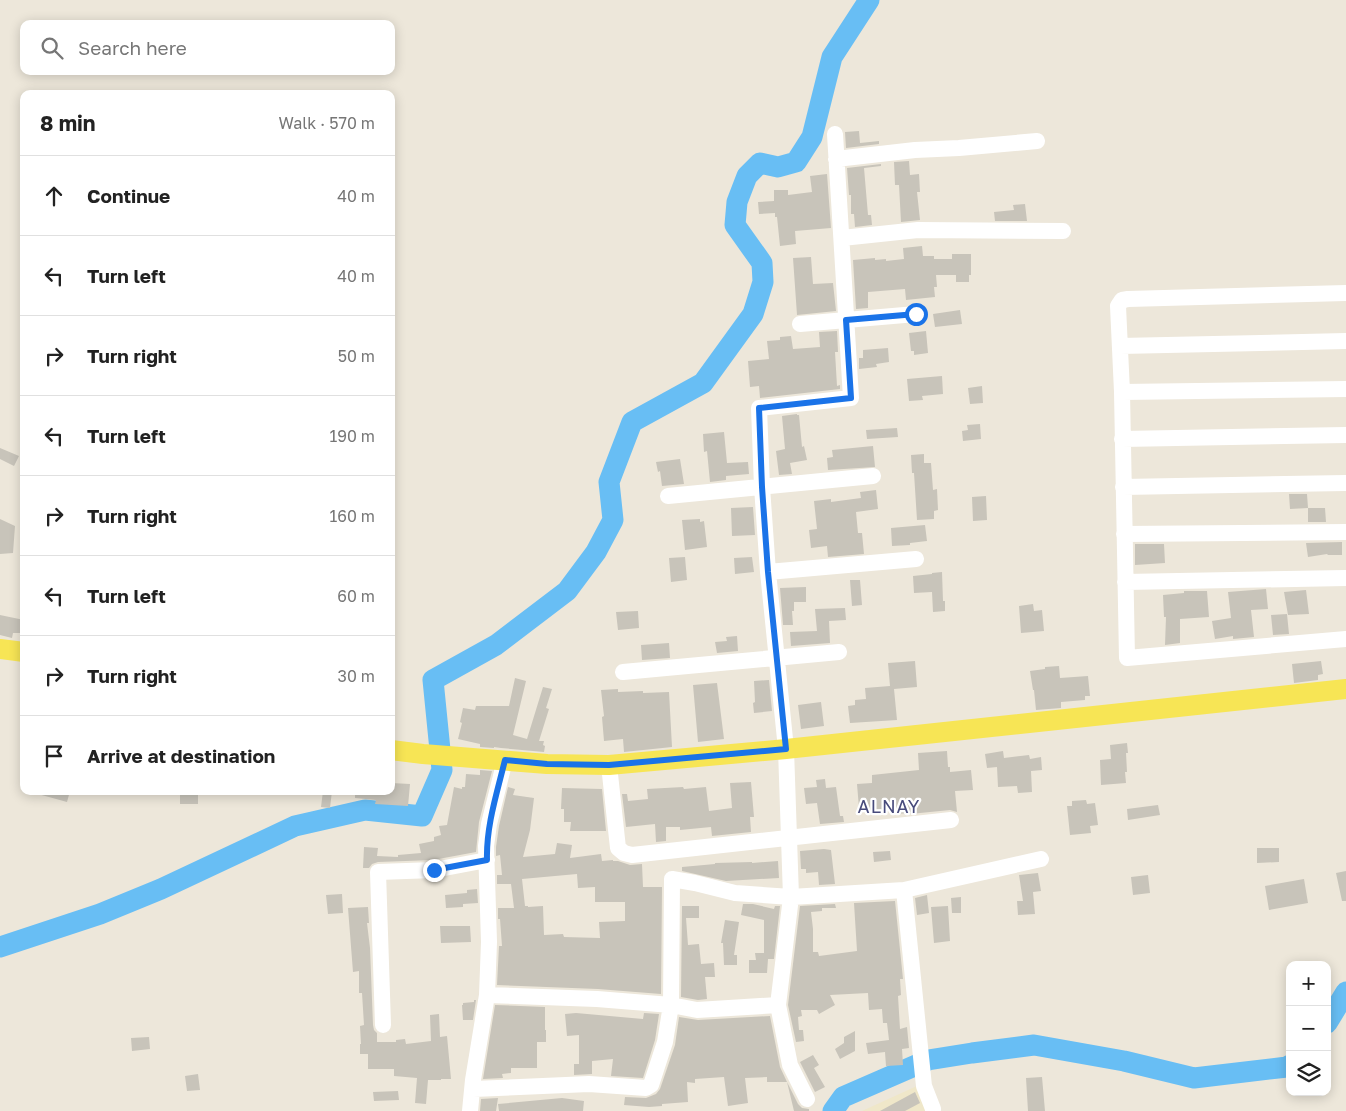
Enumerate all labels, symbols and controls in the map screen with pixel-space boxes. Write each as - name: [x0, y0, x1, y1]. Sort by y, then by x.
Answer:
- search box: [20, 20, 395, 75]
- icon: search: [38, 34, 66, 62]
- text: Search here: [78, 36, 187, 59]
- text: 8 min: [40, 110, 96, 136]
- text: Walk · 570 m: [278, 113, 375, 133]
- icon: ahead: [40, 182, 68, 210]
- text: Continue: [87, 184, 170, 207]
- text: 40 m: [337, 186, 375, 206]
- icon: left: [40, 262, 68, 290]
- text: Turn left: [87, 264, 166, 287]
- text: 40 m: [337, 266, 375, 286]
- route start: [905, 303, 928, 326]
- icon: right: [40, 342, 68, 370]
- text: Turn right: [87, 344, 177, 367]
- text: 50 m: [338, 346, 375, 366]
- icon: left: [40, 422, 68, 450]
- text: Turn left: [87, 424, 166, 447]
- text: 190 m: [329, 426, 375, 446]
- icon: right: [40, 502, 68, 530]
- text: Turn right: [87, 504, 177, 527]
- text: 160 m: [329, 506, 375, 526]
- icon: left: [40, 582, 68, 610]
- text: Turn left: [87, 584, 166, 607]
- text: 60 m: [337, 586, 375, 606]
- icon: right: [40, 662, 68, 690]
- text: Turn right: [87, 664, 177, 687]
- text: 30 m: [338, 666, 375, 686]
- icon: arrive: [40, 742, 68, 770]
- text: Arrive at destination: [87, 744, 275, 767]
- district label: ALNAY: [858, 795, 920, 817]
- route end: [423, 859, 446, 882]
- map controls: [1286, 961, 1331, 1096]
- button: +: [1286, 961, 1331, 1006]
- button: −: [1286, 1006, 1331, 1051]
- button: layers: [1286, 1051, 1331, 1096]

